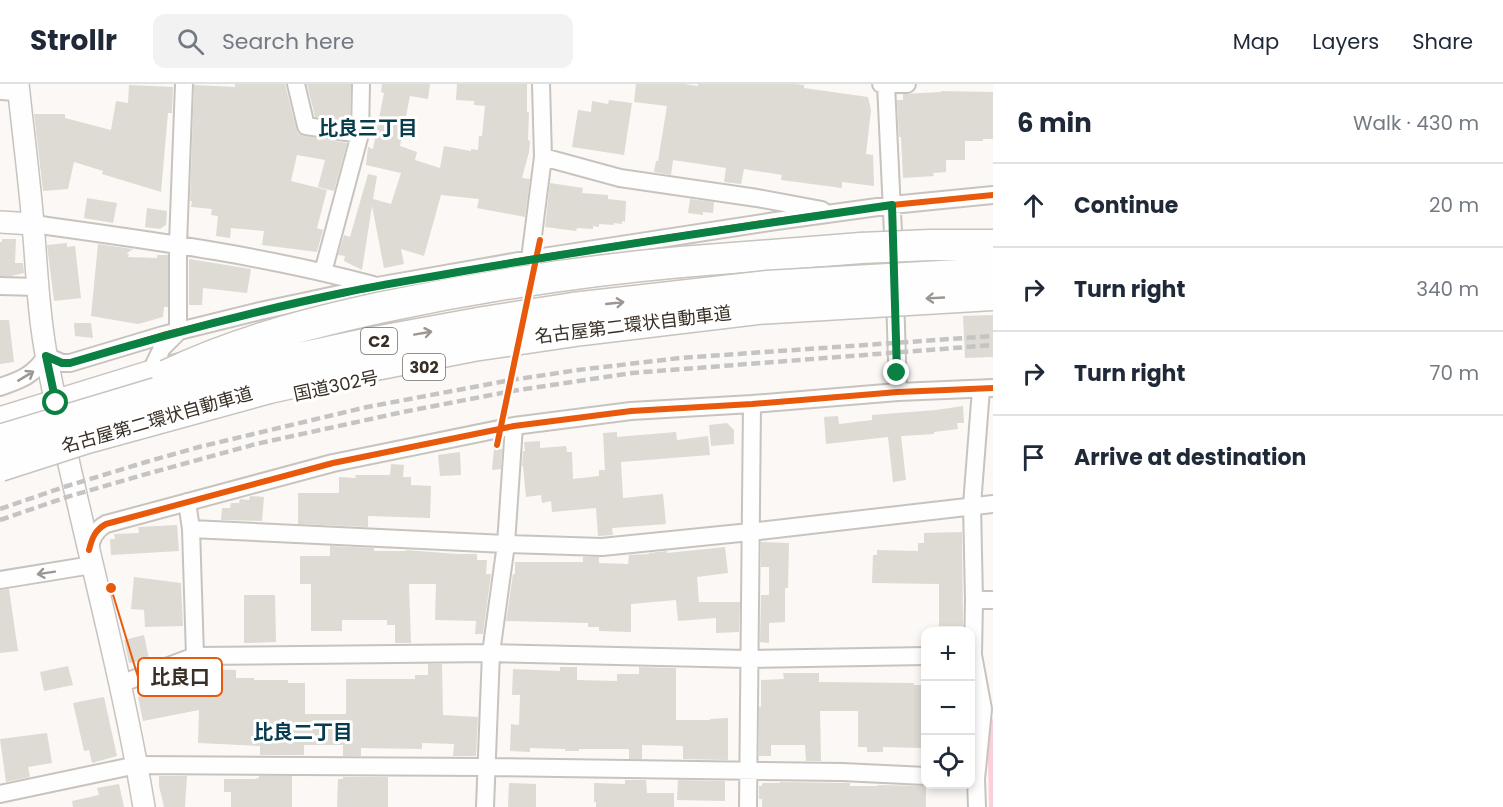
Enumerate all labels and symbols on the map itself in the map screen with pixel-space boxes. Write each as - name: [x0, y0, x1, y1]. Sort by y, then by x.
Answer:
- district label: 比良三丁目: [318, 114, 418, 142]
- one-way arrow: [925, 292, 945, 303]
- one-way arrow: [605, 297, 625, 308]
- street label: 名古屋第二環状自動車道: [533, 300, 733, 349]
- one-way arrow: [412, 327, 432, 338]
- road number: C2: [361, 328, 397, 354]
- road number: 302: [403, 354, 445, 380]
- route end: [883, 359, 909, 385]
- street label: 国道302号: [291, 364, 381, 407]
- one-way arrow: [17, 369, 34, 381]
- street label: 名古屋第二環状自動車道: [58, 380, 255, 459]
- route start: [42, 389, 68, 415]
- one-way arrow: [37, 567, 56, 578]
- callout: 比良口: [138, 658, 222, 696]
- text: 比良口: [150, 663, 210, 691]
- district label: 比良二丁目: [253, 718, 353, 746]

